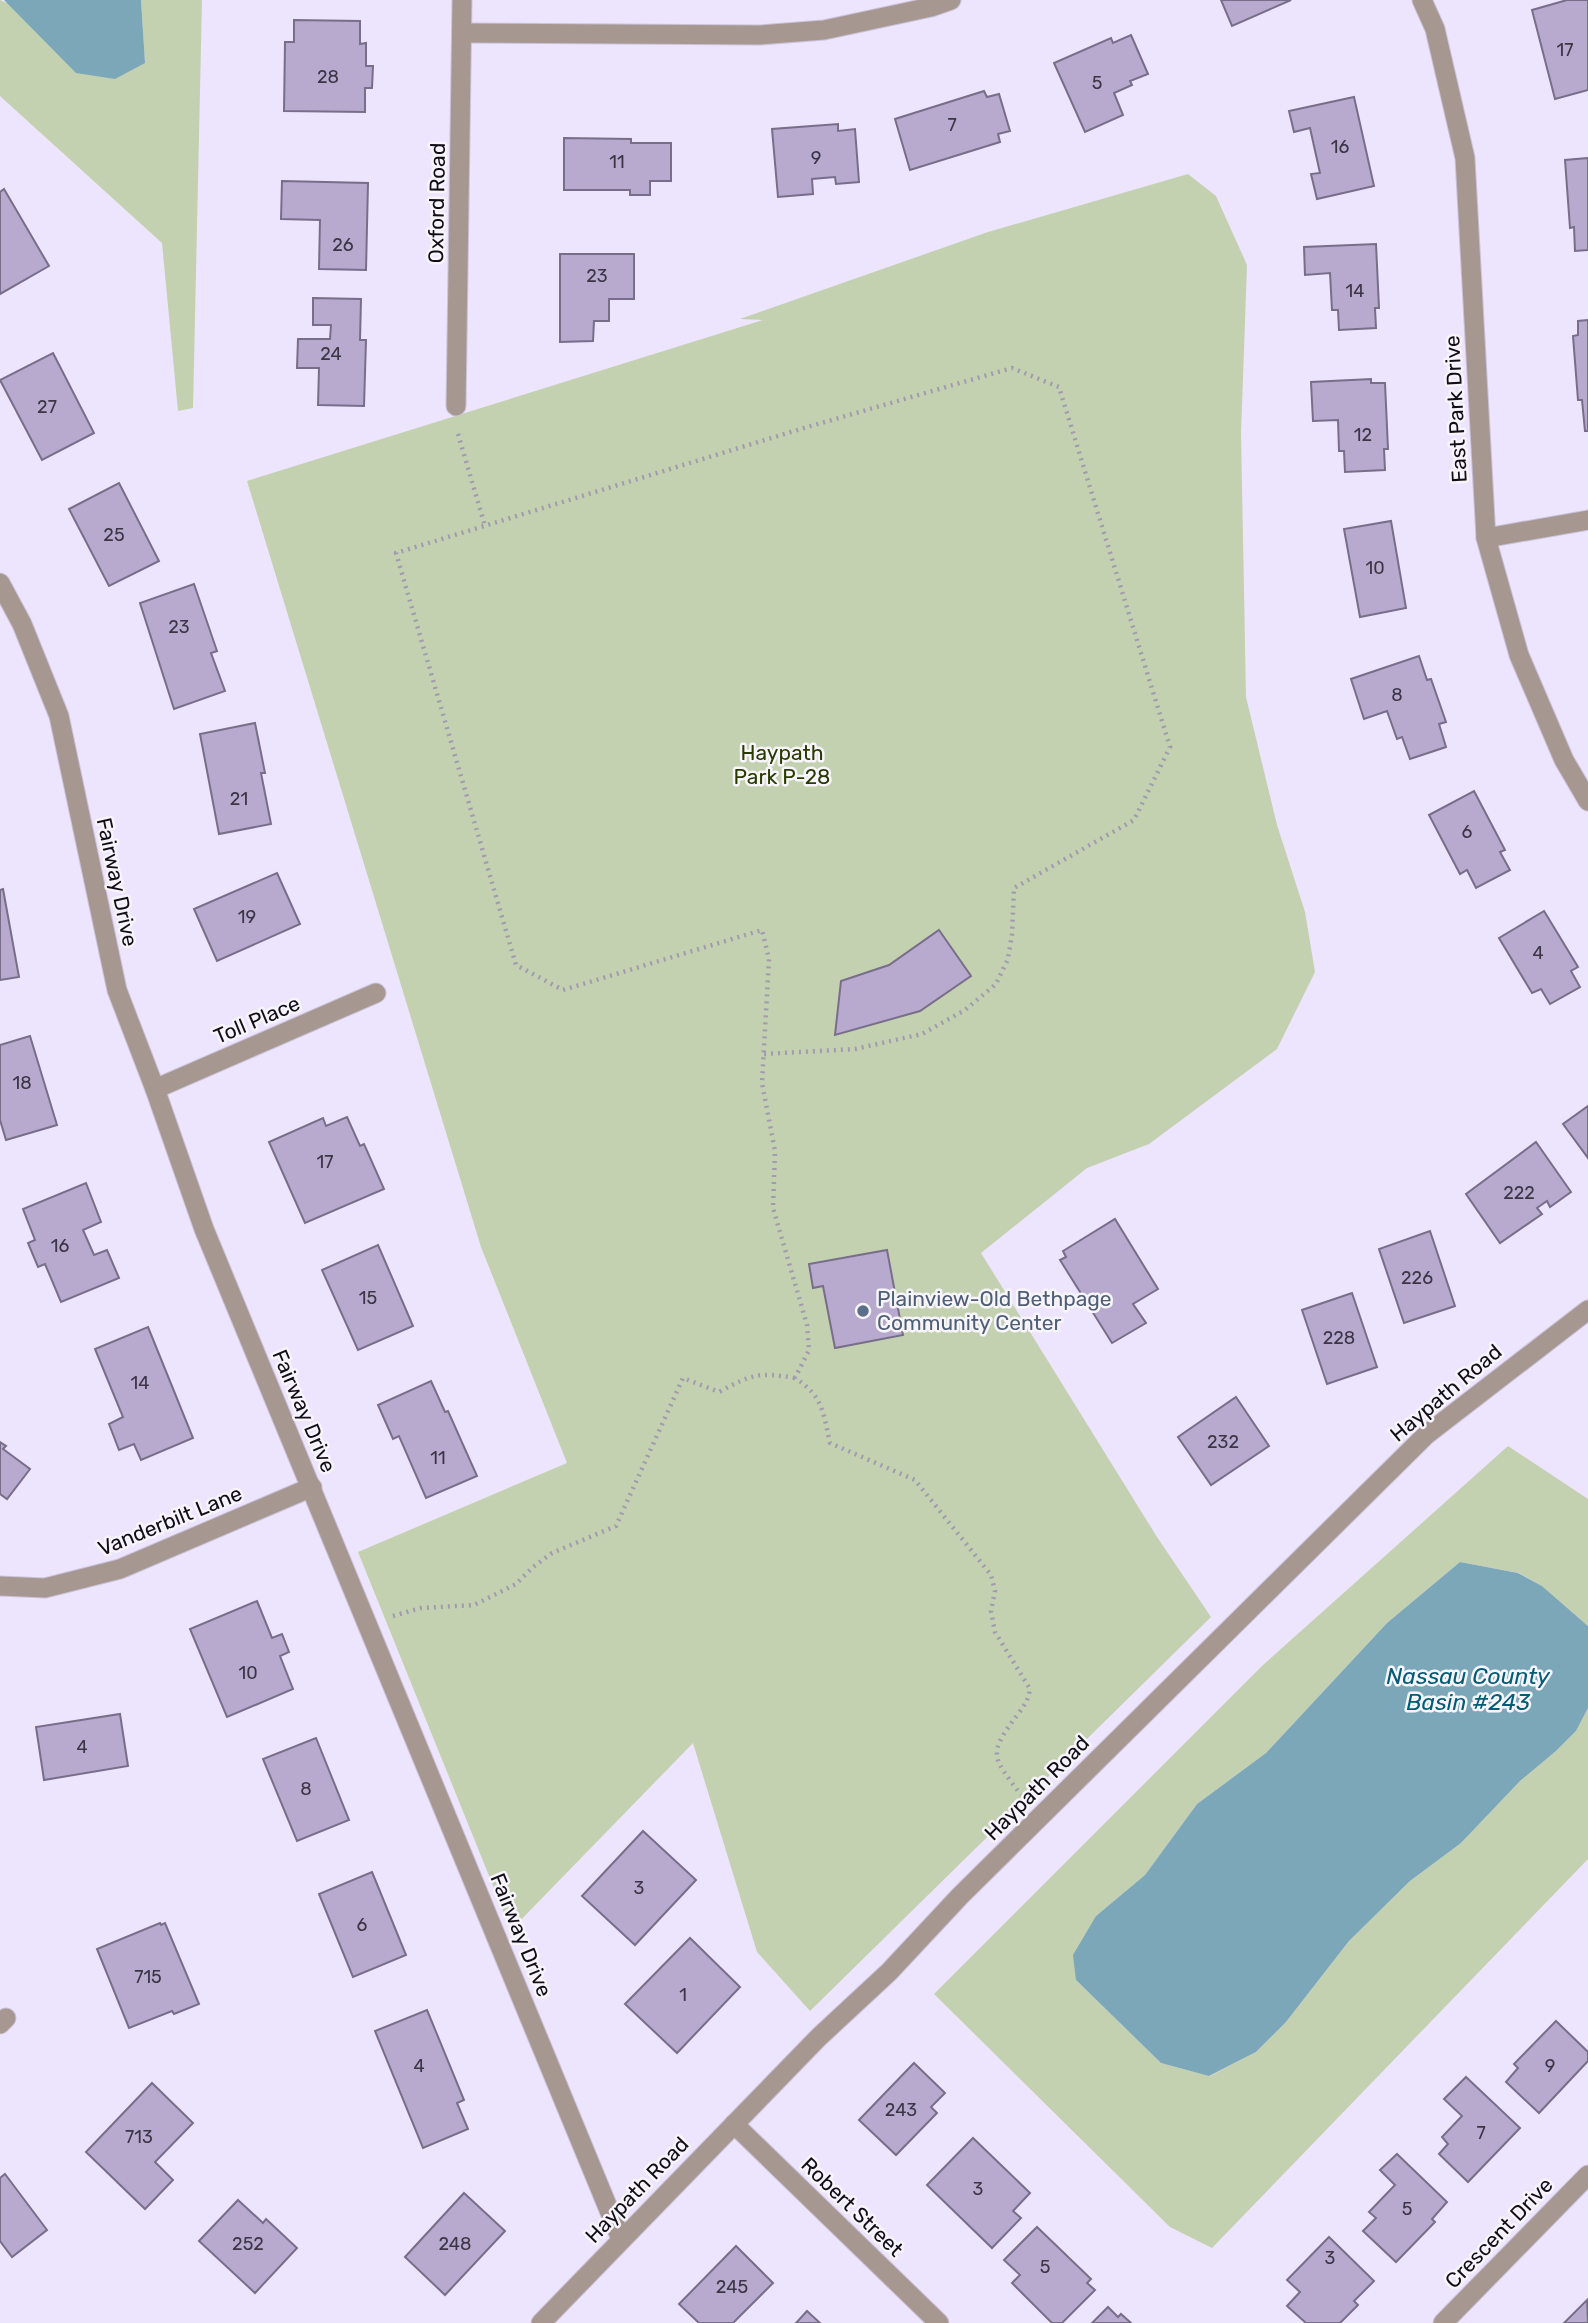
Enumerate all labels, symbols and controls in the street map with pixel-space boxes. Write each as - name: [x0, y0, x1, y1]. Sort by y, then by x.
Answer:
- house number: 17: [1557, 39, 1573, 61]
- house number: 28: [317, 66, 339, 88]
- house number: 5: [1092, 72, 1102, 94]
- house number: 7: [947, 114, 957, 136]
- house number: 16: [1331, 136, 1349, 158]
- street label: Oxford Road: [423, 142, 450, 264]
- house number: 9: [811, 147, 821, 169]
- house number: 11: [609, 151, 625, 173]
- house number: 26: [332, 234, 354, 256]
- house number: 23: [586, 265, 608, 287]
- house number: 14: [1346, 280, 1364, 302]
- street label: East Park Drive: [1439, 335, 1472, 483]
- house number: 24: [320, 343, 342, 365]
- house number: 27: [37, 396, 57, 418]
- house number: 12: [1354, 424, 1372, 446]
- house number: 25: [103, 524, 125, 546]
- house number: 10: [1365, 557, 1385, 579]
- house number: 23: [168, 616, 190, 638]
- house number: 8: [1391, 684, 1403, 706]
- park label: Haypath Park P-28: [734, 740, 830, 789]
- house number: 21: [230, 788, 248, 810]
- street label: Fairway Drive: [92, 815, 143, 949]
- house number: 6: [1462, 821, 1473, 843]
- house number: 19: [238, 906, 256, 928]
- house number: 4: [1532, 942, 1544, 964]
- street label: Toll Place: [210, 990, 304, 1049]
- house number: 18: [12, 1072, 32, 1094]
- house number: 17: [317, 1151, 333, 1173]
- house number: 222: [1503, 1182, 1535, 1204]
- house number: 16: [51, 1235, 69, 1257]
- house number: 226: [1401, 1267, 1433, 1289]
- place label: Plainview-Old Bethpage Community Center: [877, 1286, 1112, 1335]
- house number: 15: [359, 1287, 377, 1309]
- marker: Plainview-Old Bethpage Community Center: [855, 1303, 871, 1319]
- house number: 228: [1323, 1327, 1355, 1349]
- street label: Haypath Road: [1385, 1339, 1507, 1446]
- street label: Fairway Drive: [267, 1346, 342, 1476]
- house number: 14: [131, 1372, 149, 1394]
- house number: 232: [1207, 1431, 1239, 1453]
- house number: 11: [430, 1447, 446, 1469]
- street label: Vanderbilt Lane: [94, 1480, 245, 1561]
- house number: 10: [238, 1662, 258, 1684]
- water label: Nassau County Basin #243: [1386, 1662, 1551, 1716]
- street label: Haypath Road: [979, 1730, 1094, 1845]
- house number: 4: [76, 1736, 88, 1758]
- house number: 8: [300, 1778, 312, 1800]
- street label: Fairway Drive: [485, 1869, 558, 2000]
- house number: 3: [634, 1877, 644, 1899]
- house number: 6: [357, 1914, 368, 1936]
- house number: 715: [134, 1966, 162, 1988]
- house number: 1: [679, 1984, 687, 2006]
- house number: 4: [413, 2055, 425, 2077]
- house number: 9: [1545, 2055, 1555, 2077]
- house number: 243: [885, 2099, 917, 2121]
- house number: 7: [1476, 2122, 1486, 2144]
- house number: 713: [125, 2126, 153, 2148]
- street label: Haypath Road: [580, 2131, 694, 2248]
- street label: Robert Street: [796, 2152, 909, 2261]
- street label: Crescent Drive: [1440, 2172, 1558, 2293]
- house number: 3: [973, 2178, 983, 2200]
- house number: 5: [1402, 2198, 1412, 2220]
- house number: 252: [232, 2233, 264, 2255]
- house number: 248: [438, 2233, 472, 2255]
- house number: 3: [1325, 2247, 1335, 2269]
- house number: 5: [1040, 2256, 1050, 2278]
- house number: 245: [716, 2276, 748, 2298]

